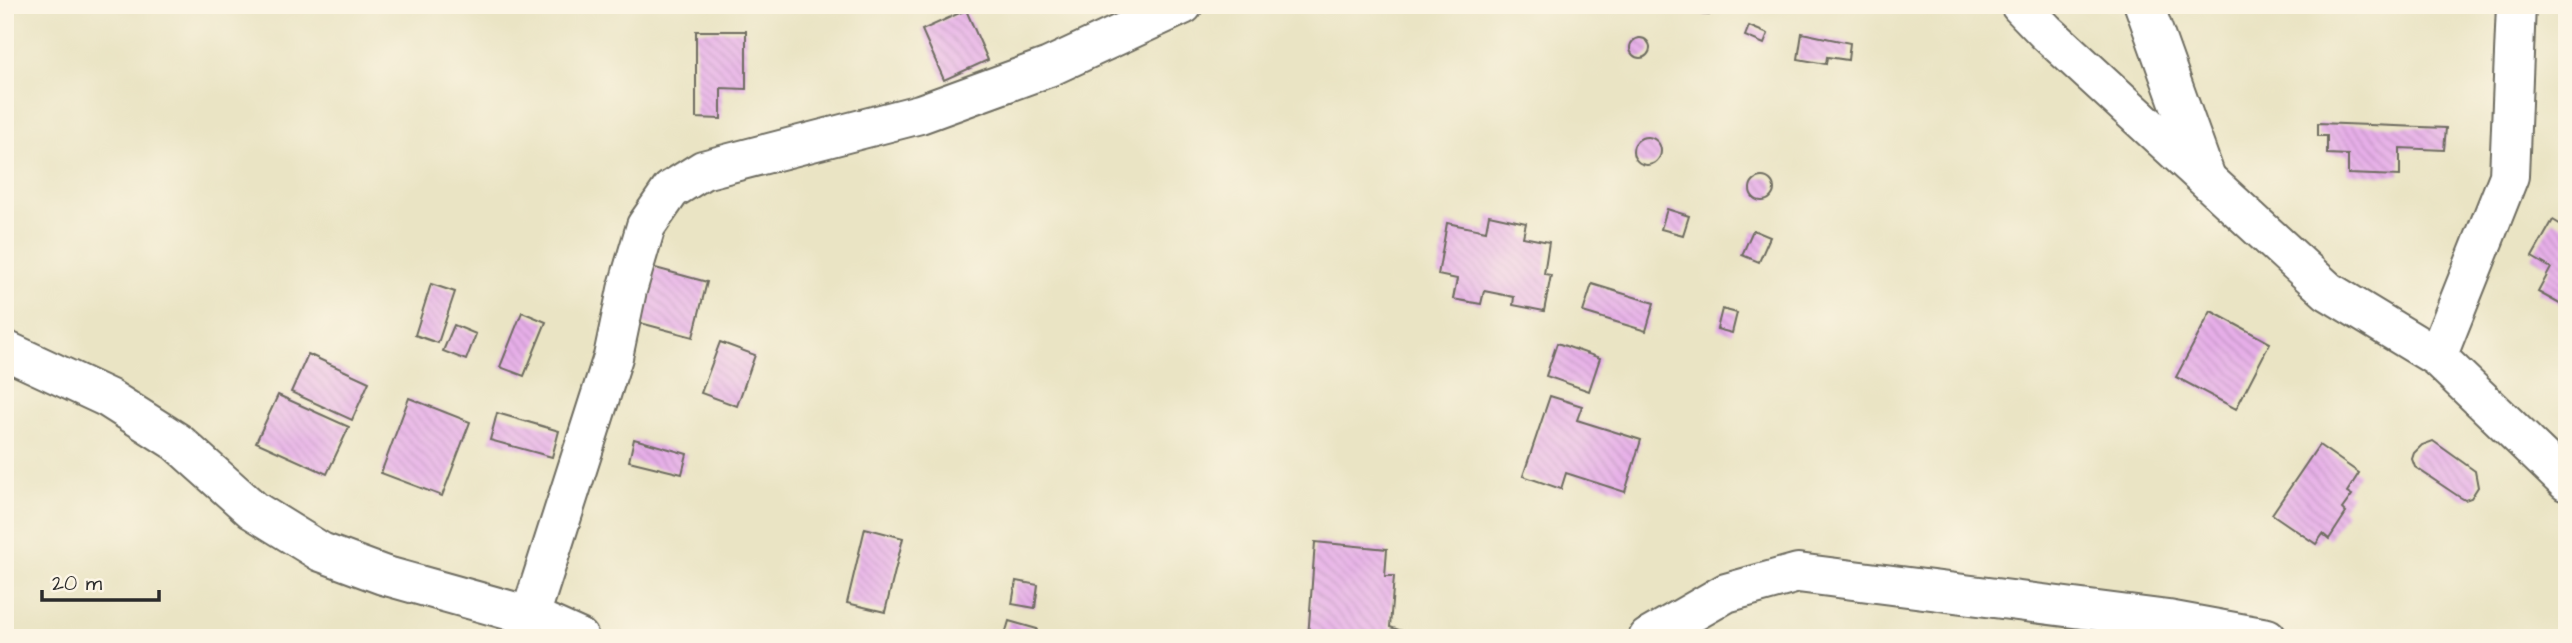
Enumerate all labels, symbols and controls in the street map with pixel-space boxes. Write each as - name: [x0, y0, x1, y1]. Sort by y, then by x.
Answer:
- scale bar: [42, 559, 159, 603]
- text: 20 m: [52, 569, 103, 598]

